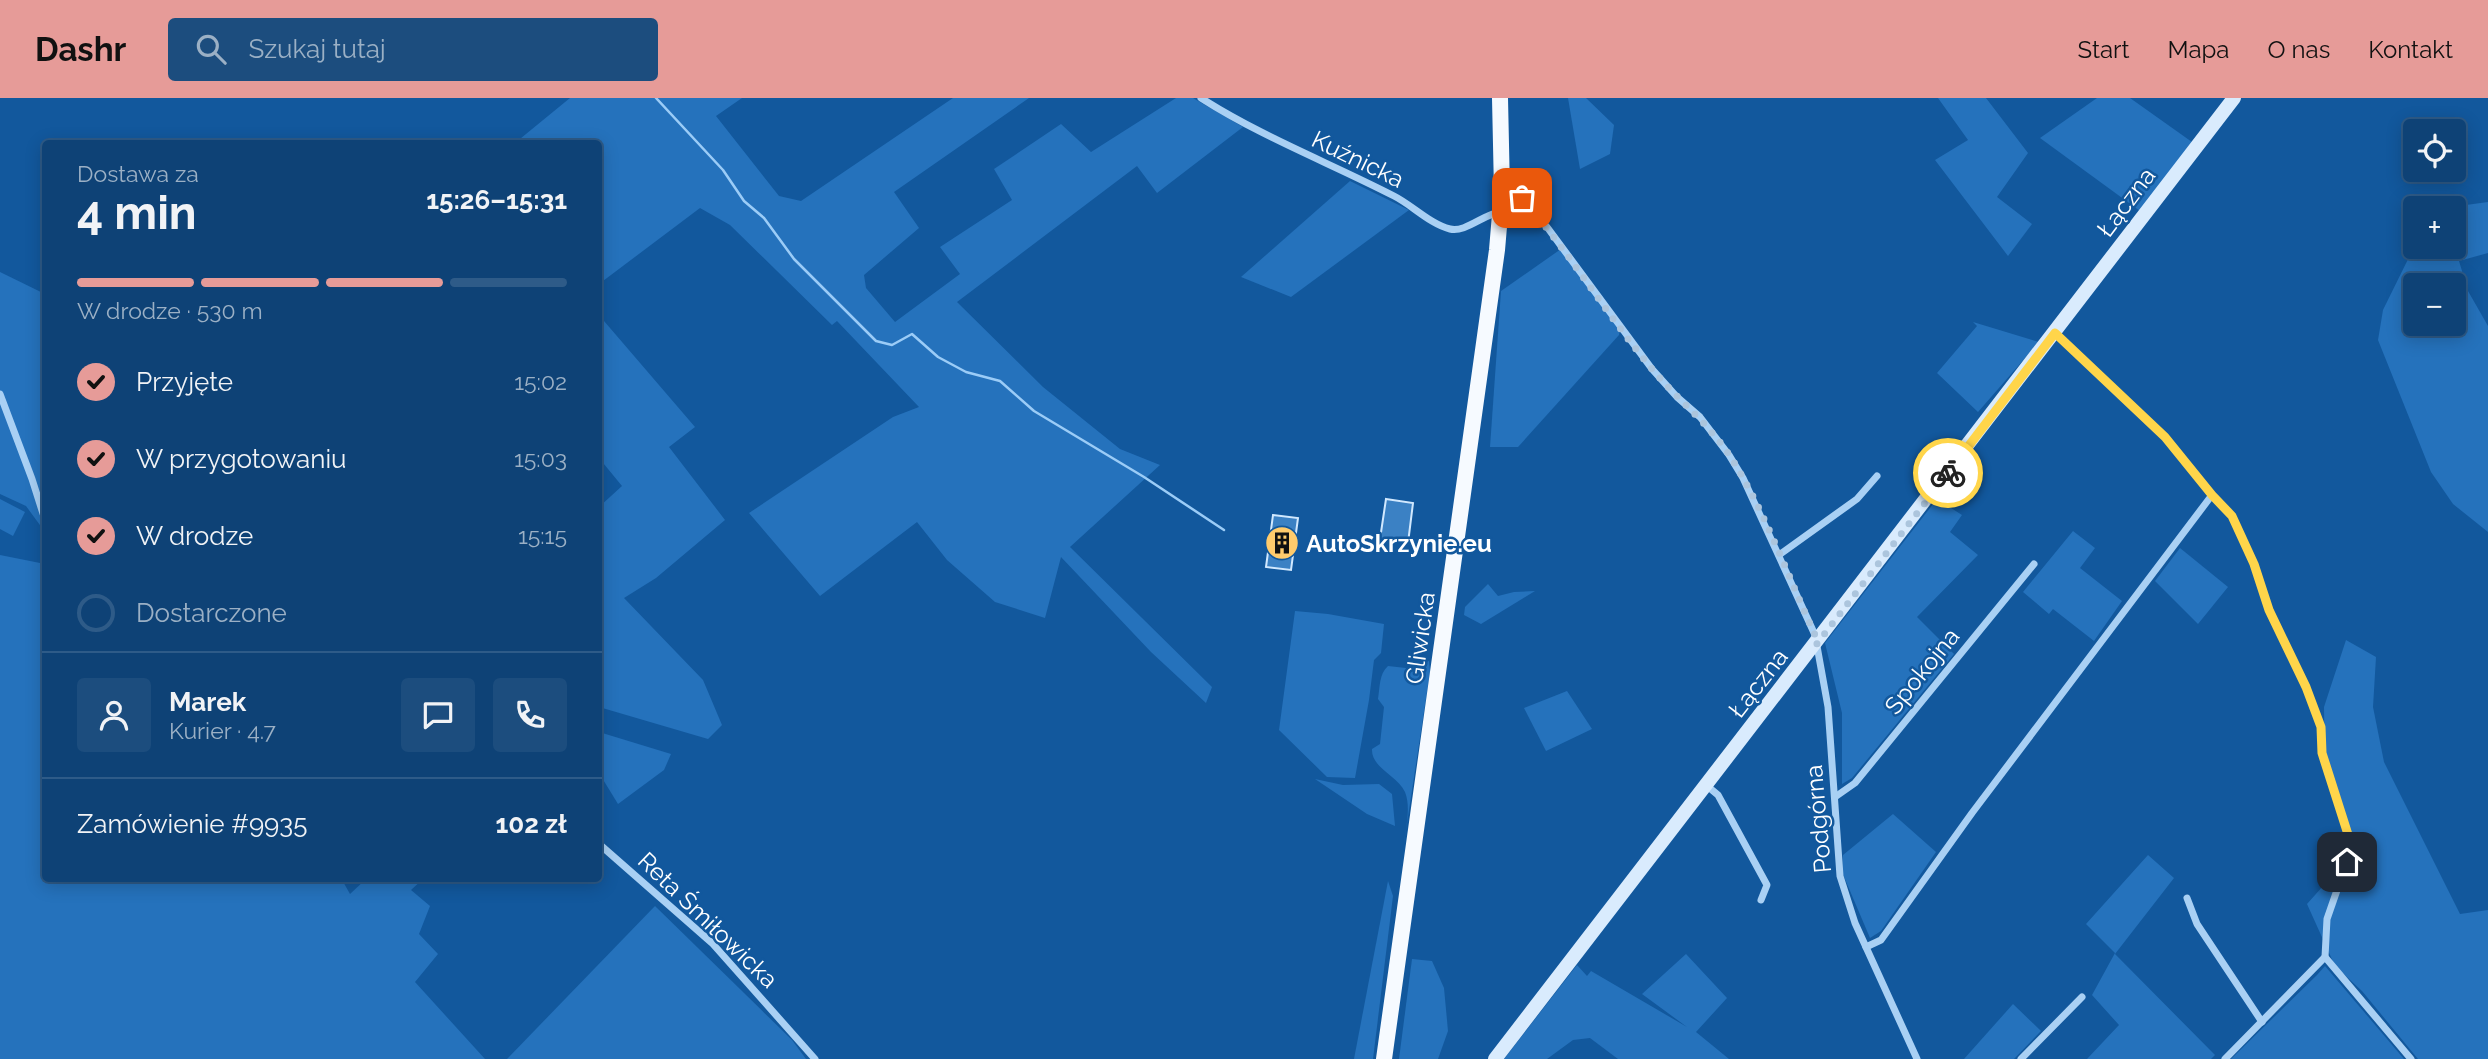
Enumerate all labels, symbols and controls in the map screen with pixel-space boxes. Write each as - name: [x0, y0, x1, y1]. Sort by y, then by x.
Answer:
- search box: [168, 18, 658, 81]
- text: Dashr: [35, 30, 126, 69]
- icon: search: [192, 30, 230, 68]
- text: Szukaj tutaj: [248, 34, 386, 64]
- text: Start: [2078, 35, 2130, 64]
- text: Mapa: [2168, 35, 2229, 64]
- text: O nas: [2267, 35, 2330, 64]
- text: Kontakt: [2368, 35, 2453, 64]
- map controls: [2403, 119, 2466, 336]
- button: locate: [2403, 119, 2466, 182]
- street label: Kuźnicka: [1307, 124, 1409, 194]
- text: Dostawa za: [77, 160, 199, 187]
- street label: Łączna: [2091, 162, 2161, 242]
- pin: [1492, 168, 1552, 228]
- icon: bag: [1503, 179, 1541, 217]
- text: 15:26–15:31: [426, 185, 567, 215]
- text: 4 min: [77, 186, 197, 240]
- button: +: [2403, 196, 2466, 259]
- button: −: [2403, 273, 2466, 336]
- text: W drodze · 530 m: [77, 297, 263, 324]
- icon: check: [77, 363, 115, 401]
- text: Przyjęte: [136, 367, 233, 397]
- text: 15:02: [514, 368, 567, 395]
- courier: [1913, 438, 1983, 508]
- icon: check: [77, 440, 115, 478]
- text: W przygotowaniu: [136, 444, 347, 474]
- text: 15:03: [514, 445, 567, 472]
- icon: bike: [1929, 454, 1967, 492]
- icon: check: [77, 517, 115, 555]
- text: W drodze: [136, 521, 253, 551]
- text: 15:15: [518, 522, 567, 549]
- building icon: AutoSkrzynie.eu: [1263, 524, 1301, 562]
- place label: AutoSkrzynie.eu: [1306, 529, 1492, 558]
- street label: Gliwicka: [1399, 590, 1441, 686]
- text: Dostarczone: [136, 598, 287, 628]
- street label: Spokojna: [1878, 622, 1966, 720]
- street label: Łączna: [1722, 643, 1794, 723]
- button: person: [77, 678, 151, 752]
- button: chat: [401, 678, 475, 752]
- button: phone: [493, 678, 567, 752]
- text: Marek: [169, 687, 246, 717]
- text: Kurier · 4.7: [169, 717, 276, 744]
- street label: Podgórna: [1799, 764, 1837, 874]
- text: Zamówienie #9935: [77, 809, 307, 839]
- text: 102 zł: [496, 809, 567, 839]
- pin: [2317, 832, 2377, 892]
- icon: home: [2328, 843, 2366, 881]
- street label: Reta Śmiłowicka: [632, 846, 784, 994]

